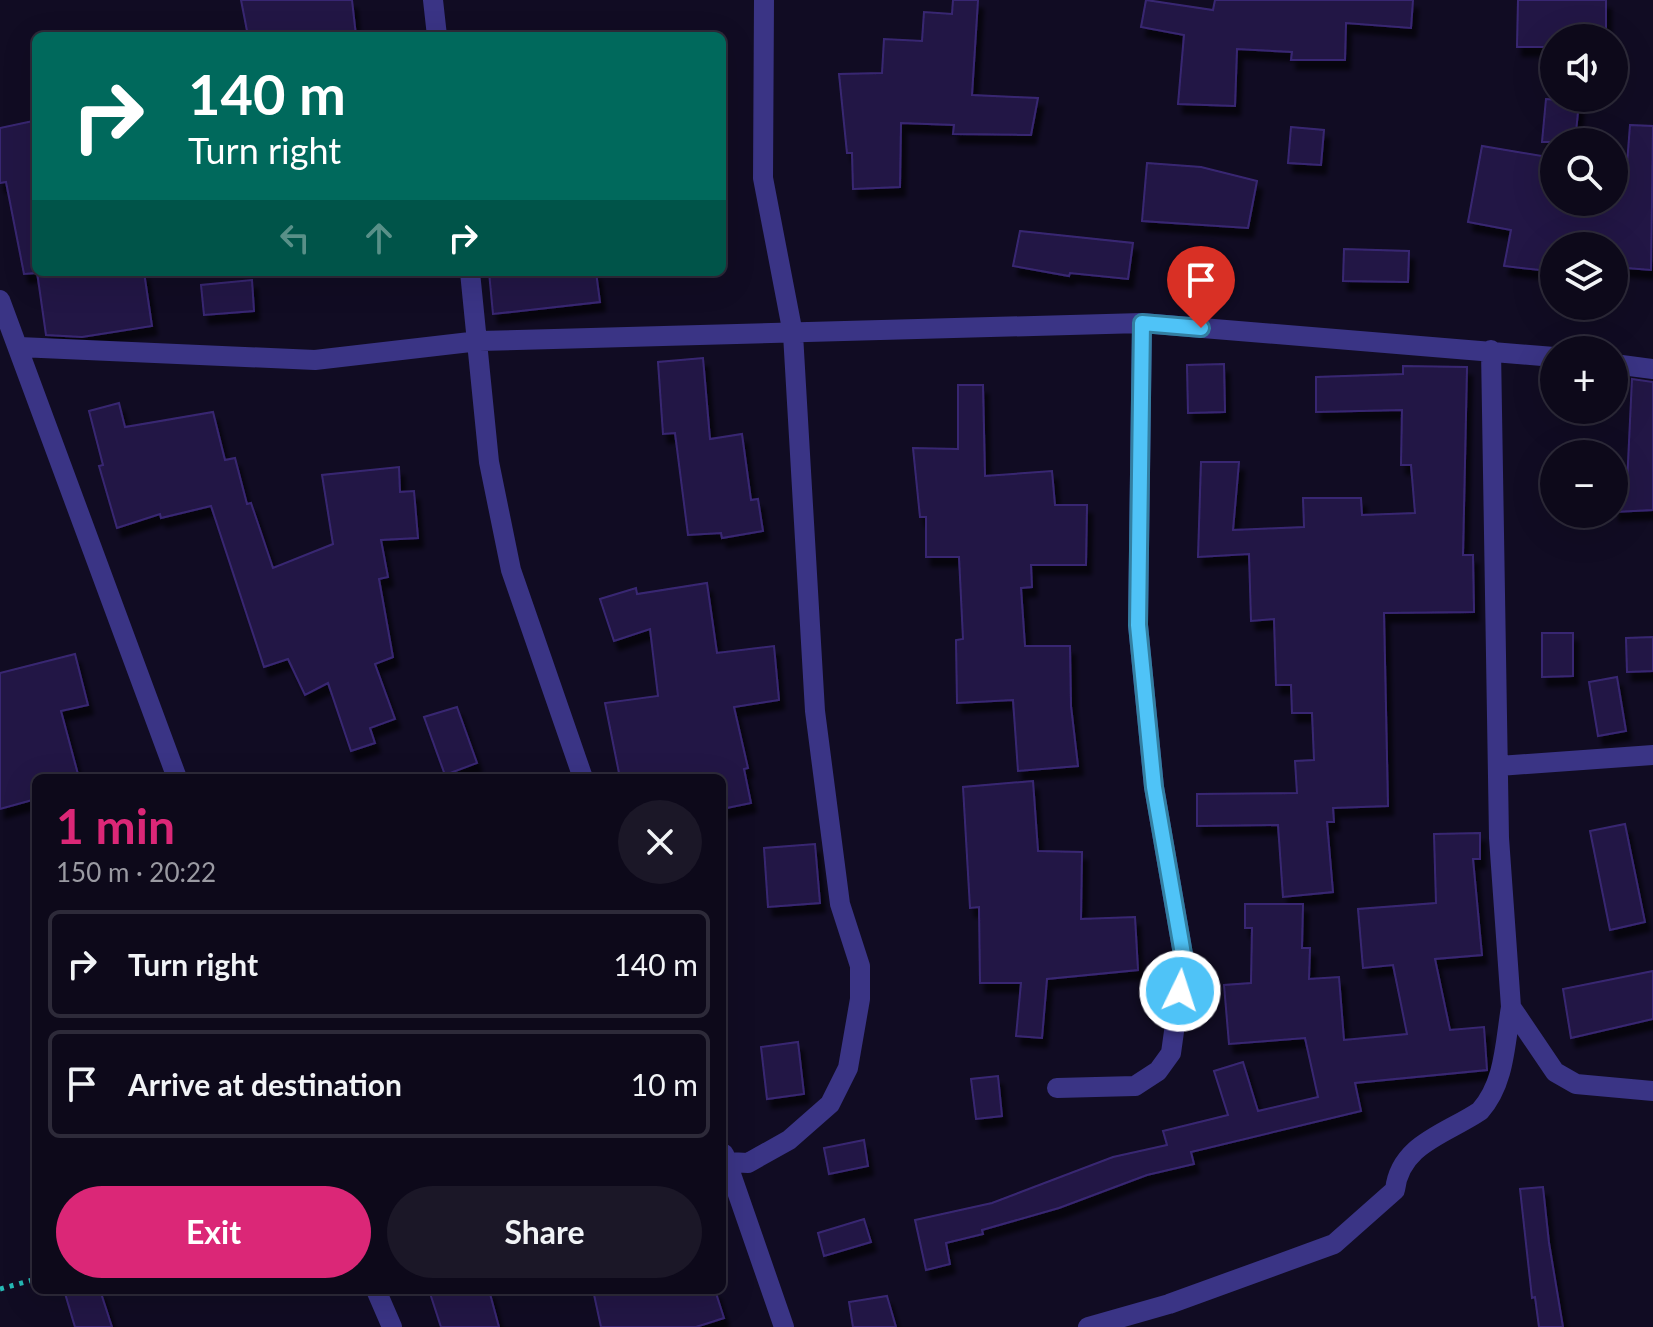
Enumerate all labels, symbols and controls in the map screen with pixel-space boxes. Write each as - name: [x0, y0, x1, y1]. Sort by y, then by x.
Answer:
- map controls: [1540, 24, 1628, 528]
- button: sound: [1540, 24, 1628, 112]
- text: 140 m: [188, 60, 346, 127]
- icon: right: [56, 64, 160, 168]
- text: Turn right: [188, 128, 341, 172]
- button: search: [1540, 128, 1628, 216]
- icon: left: [273, 216, 317, 260]
- icon: ahead: [357, 216, 401, 260]
- icon: right: [441, 216, 485, 260]
- button: layers: [1540, 232, 1628, 320]
- pin: [1167, 246, 1235, 328]
- icon: arrive: [1179, 258, 1223, 302]
- button: +: [1540, 336, 1628, 424]
- button: −: [1540, 440, 1628, 528]
- text: 1 min: [56, 797, 175, 854]
- button: close: [618, 800, 702, 884]
- text: 150 m · 20:22: [56, 856, 216, 888]
- icon: right: [60, 942, 104, 986]
- text: Turn right: [128, 946, 258, 982]
- text: 140 m: [613, 946, 698, 982]
- position arrow: [1138, 949, 1222, 1033]
- icon: arrive: [60, 1062, 104, 1106]
- text: Arrive at destination: [128, 1066, 402, 1102]
- text: 10 m: [631, 1066, 698, 1102]
- button: Exit: [56, 1186, 371, 1278]
- button: Share: [387, 1186, 702, 1278]

